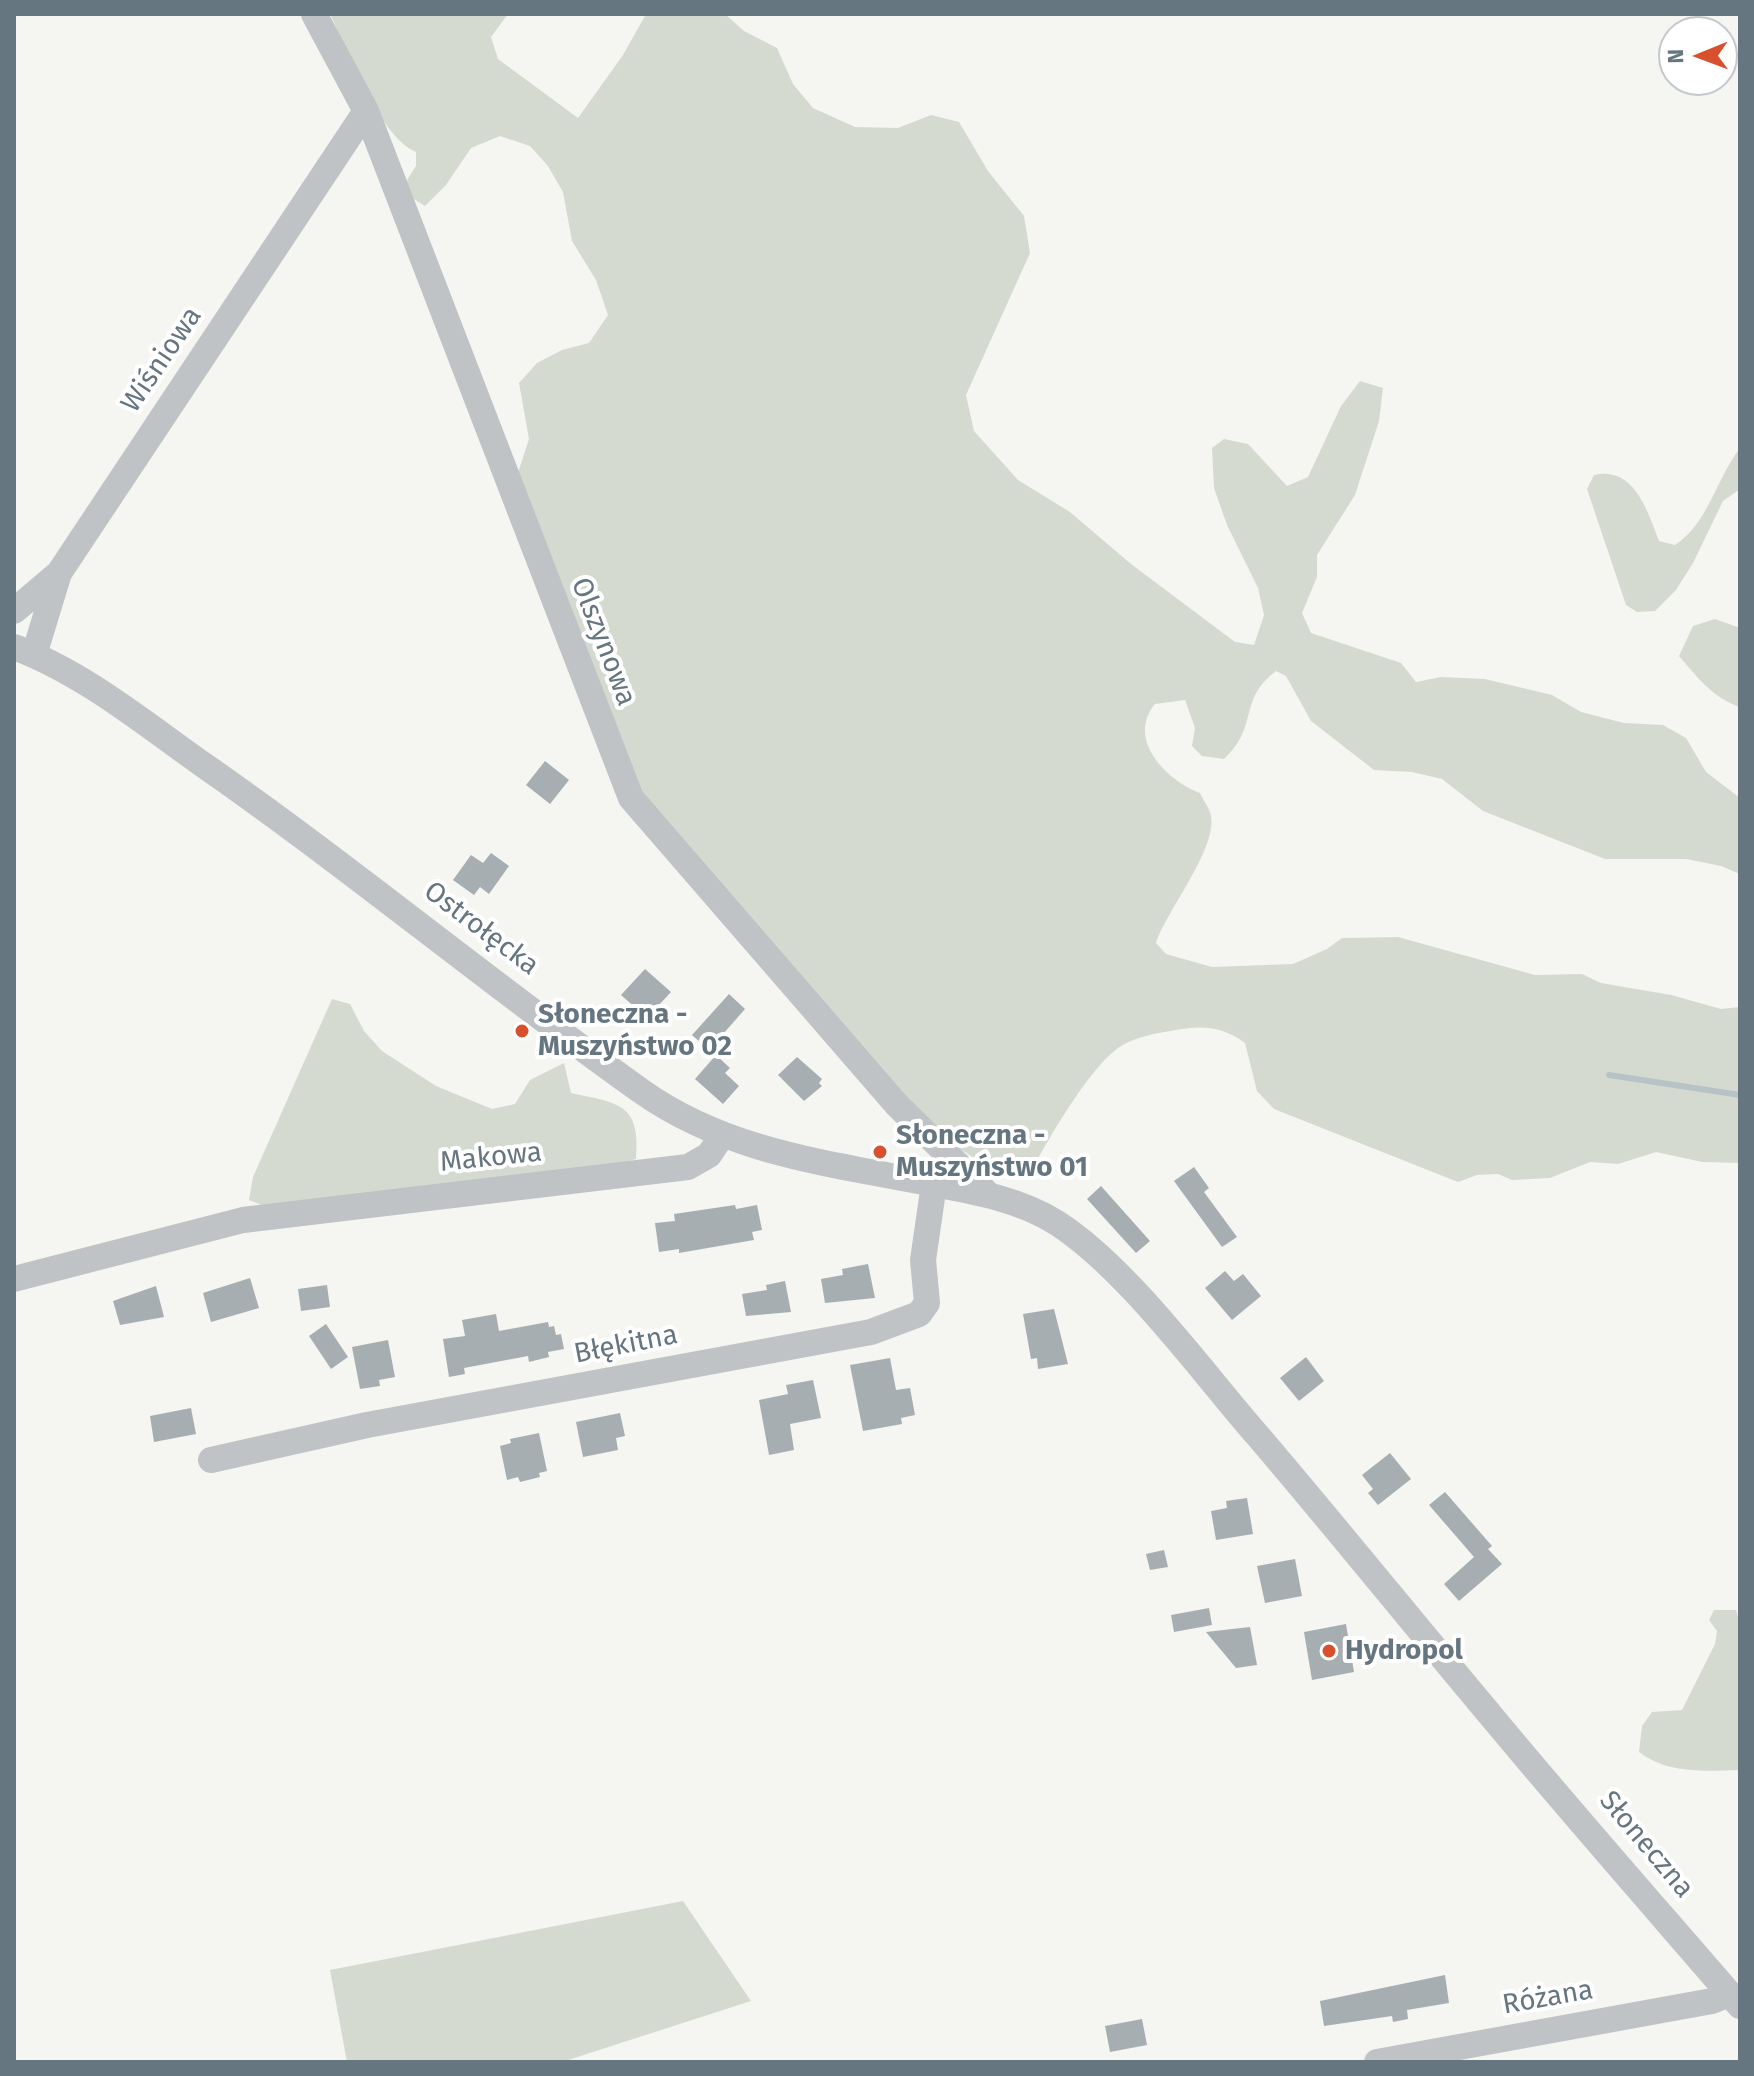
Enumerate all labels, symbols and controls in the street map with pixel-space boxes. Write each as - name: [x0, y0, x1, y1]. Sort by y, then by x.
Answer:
- north arrow: [1658, 16, 1738, 96]
- text: N: [1662, 49, 1689, 64]
- street label: Wiśniowa: [115, 301, 209, 419]
- street label: Olszynowa: [563, 573, 643, 711]
- street label: Ostrołęcka: [417, 875, 545, 983]
- place label: Słoneczna - Muszyństwo 02: [538, 998, 732, 1064]
- marker: Słoneczna - Muszyństwo 02: [513, 1022, 531, 1040]
- place label: Słoneczna - Muszyństwo 01: [896, 1119, 1088, 1185]
- street label: Makowa: [438, 1136, 544, 1180]
- marker: Słoneczna - Muszyństwo 01: [871, 1143, 889, 1161]
- street label: Błękitna: [571, 1319, 681, 1371]
- place label: Hydropol: [1345, 1634, 1463, 1668]
- marker: Hydropol: [1320, 1642, 1338, 1660]
- street label: Słoneczna: [1592, 1785, 1700, 1905]
- street label: Różana: [1500, 1974, 1596, 2022]

